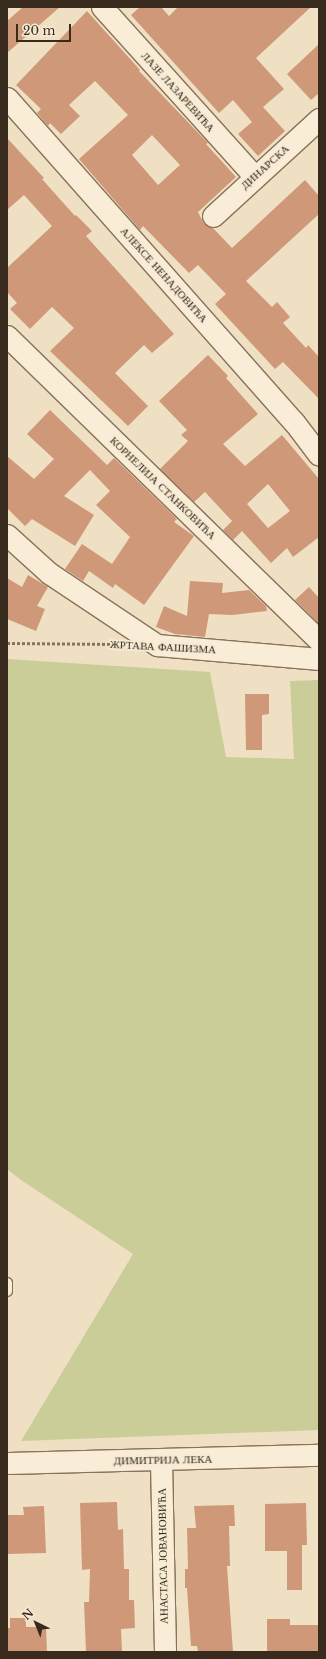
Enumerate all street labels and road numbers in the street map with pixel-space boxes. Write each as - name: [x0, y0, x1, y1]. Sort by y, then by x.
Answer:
- street label: ЛАЗЕ ЛАЗАРЕВИЋА: [139, 49, 217, 135]
- street label: ДИНАРСКА: [238, 142, 292, 192]
- street label: АЛЕКСЕ НЕНАДОВИЋА: [118, 225, 210, 325]
- street label: КОРНЕЛИЈА СТАНКОВИЋА: [107, 434, 219, 542]
- street label: ЖРТАВА ФАШИЗМА: [110, 638, 216, 656]
- street label: ДИМИТРИЈА ЛЕКА: [113, 1453, 213, 1467]
- street label: АНАСТАСА ЈОВАНОВИЋА: [155, 1488, 171, 1624]

